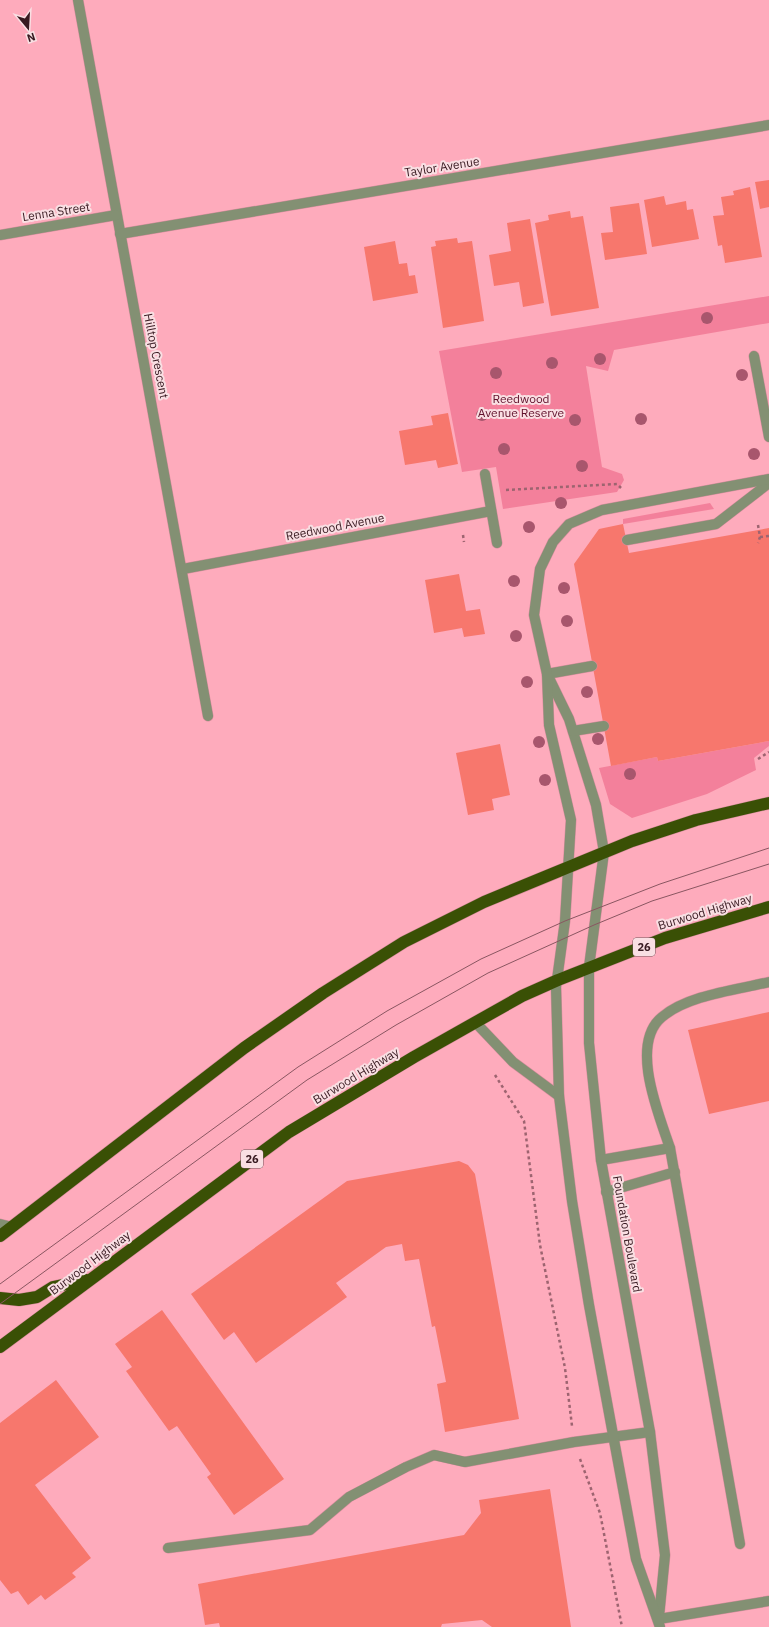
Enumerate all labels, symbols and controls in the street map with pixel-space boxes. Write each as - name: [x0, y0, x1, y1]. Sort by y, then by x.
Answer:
- north arrow: [8, 8, 48, 48]
- text: N: [25, 30, 37, 45]
- street label: Taylor Avenue: [403, 153, 481, 180]
- street label: Lenna Street: [21, 199, 91, 224]
- street label: Hilltop Crescent: [141, 312, 172, 400]
- park label: Reedwood Avenue Reserve: [478, 391, 565, 420]
- street label: Reedwood Avenue: [284, 510, 386, 543]
- street label: Burwood Highway: [656, 890, 754, 933]
- road number: 26: [633, 938, 655, 956]
- street label: Burwood Highway: [310, 1044, 401, 1107]
- road number: 26: [241, 1150, 263, 1168]
- street label: Foundation Boulevard: [610, 1174, 645, 1293]
- street label: Burwood Highway: [46, 1227, 133, 1298]

